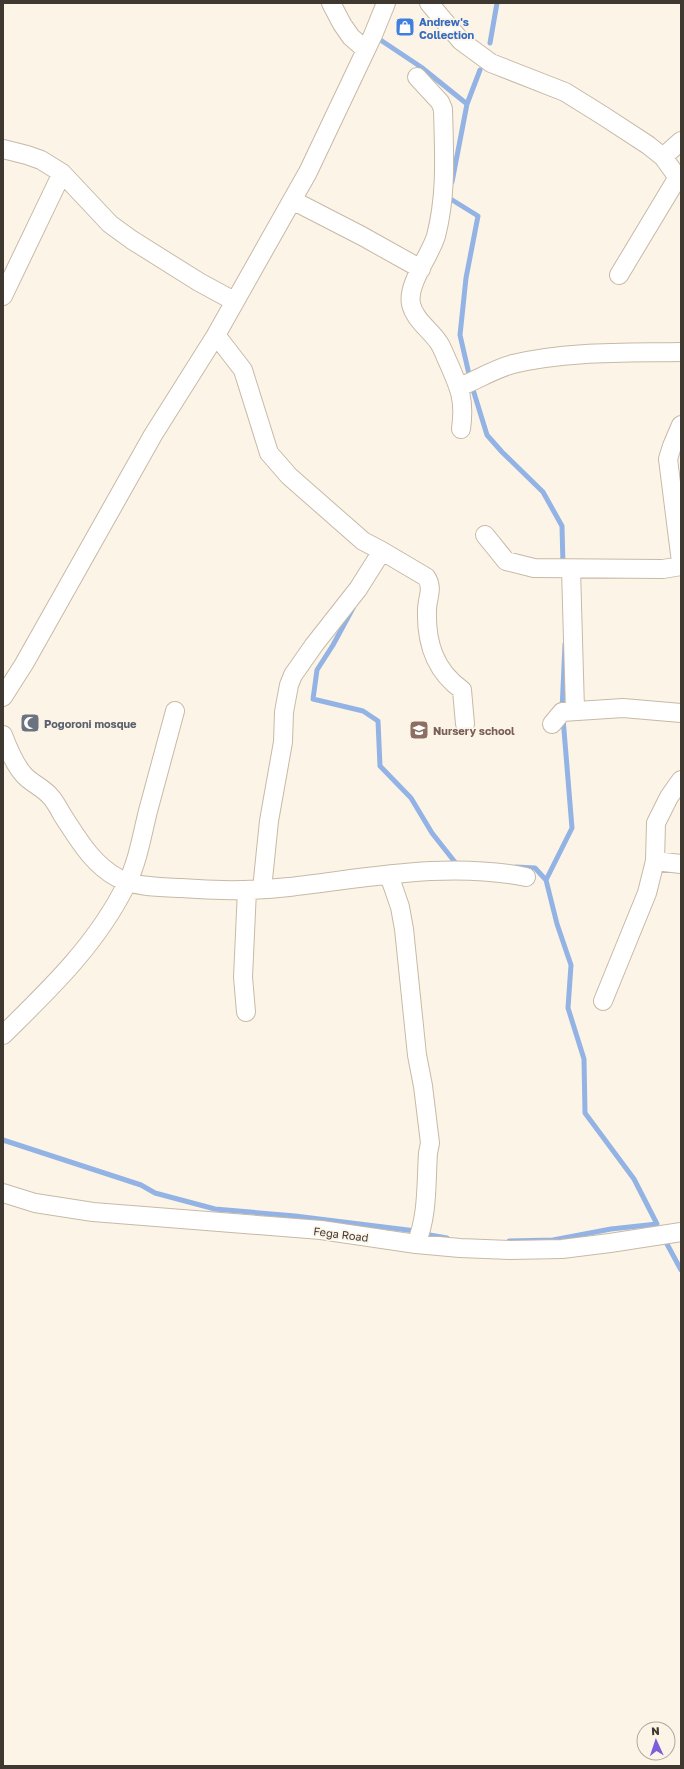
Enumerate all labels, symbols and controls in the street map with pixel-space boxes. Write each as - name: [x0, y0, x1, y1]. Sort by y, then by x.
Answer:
- place label: Andrew's Collection: [419, 15, 475, 41]
- shop icon: Andrew's Collection: [394, 16, 416, 38]
- mosque icon: Pogoroni mosque: [19, 712, 41, 734]
- place label: Pogoroni mosque: [44, 717, 137, 730]
- school or university icon: Nursery school: [408, 719, 430, 741]
- place label: Nursery school: [433, 724, 515, 737]
- street label: Fega Road: [313, 1224, 369, 1244]
- north arrow: [636, 1721, 676, 1761]
- text: N: [651, 1724, 660, 1737]

